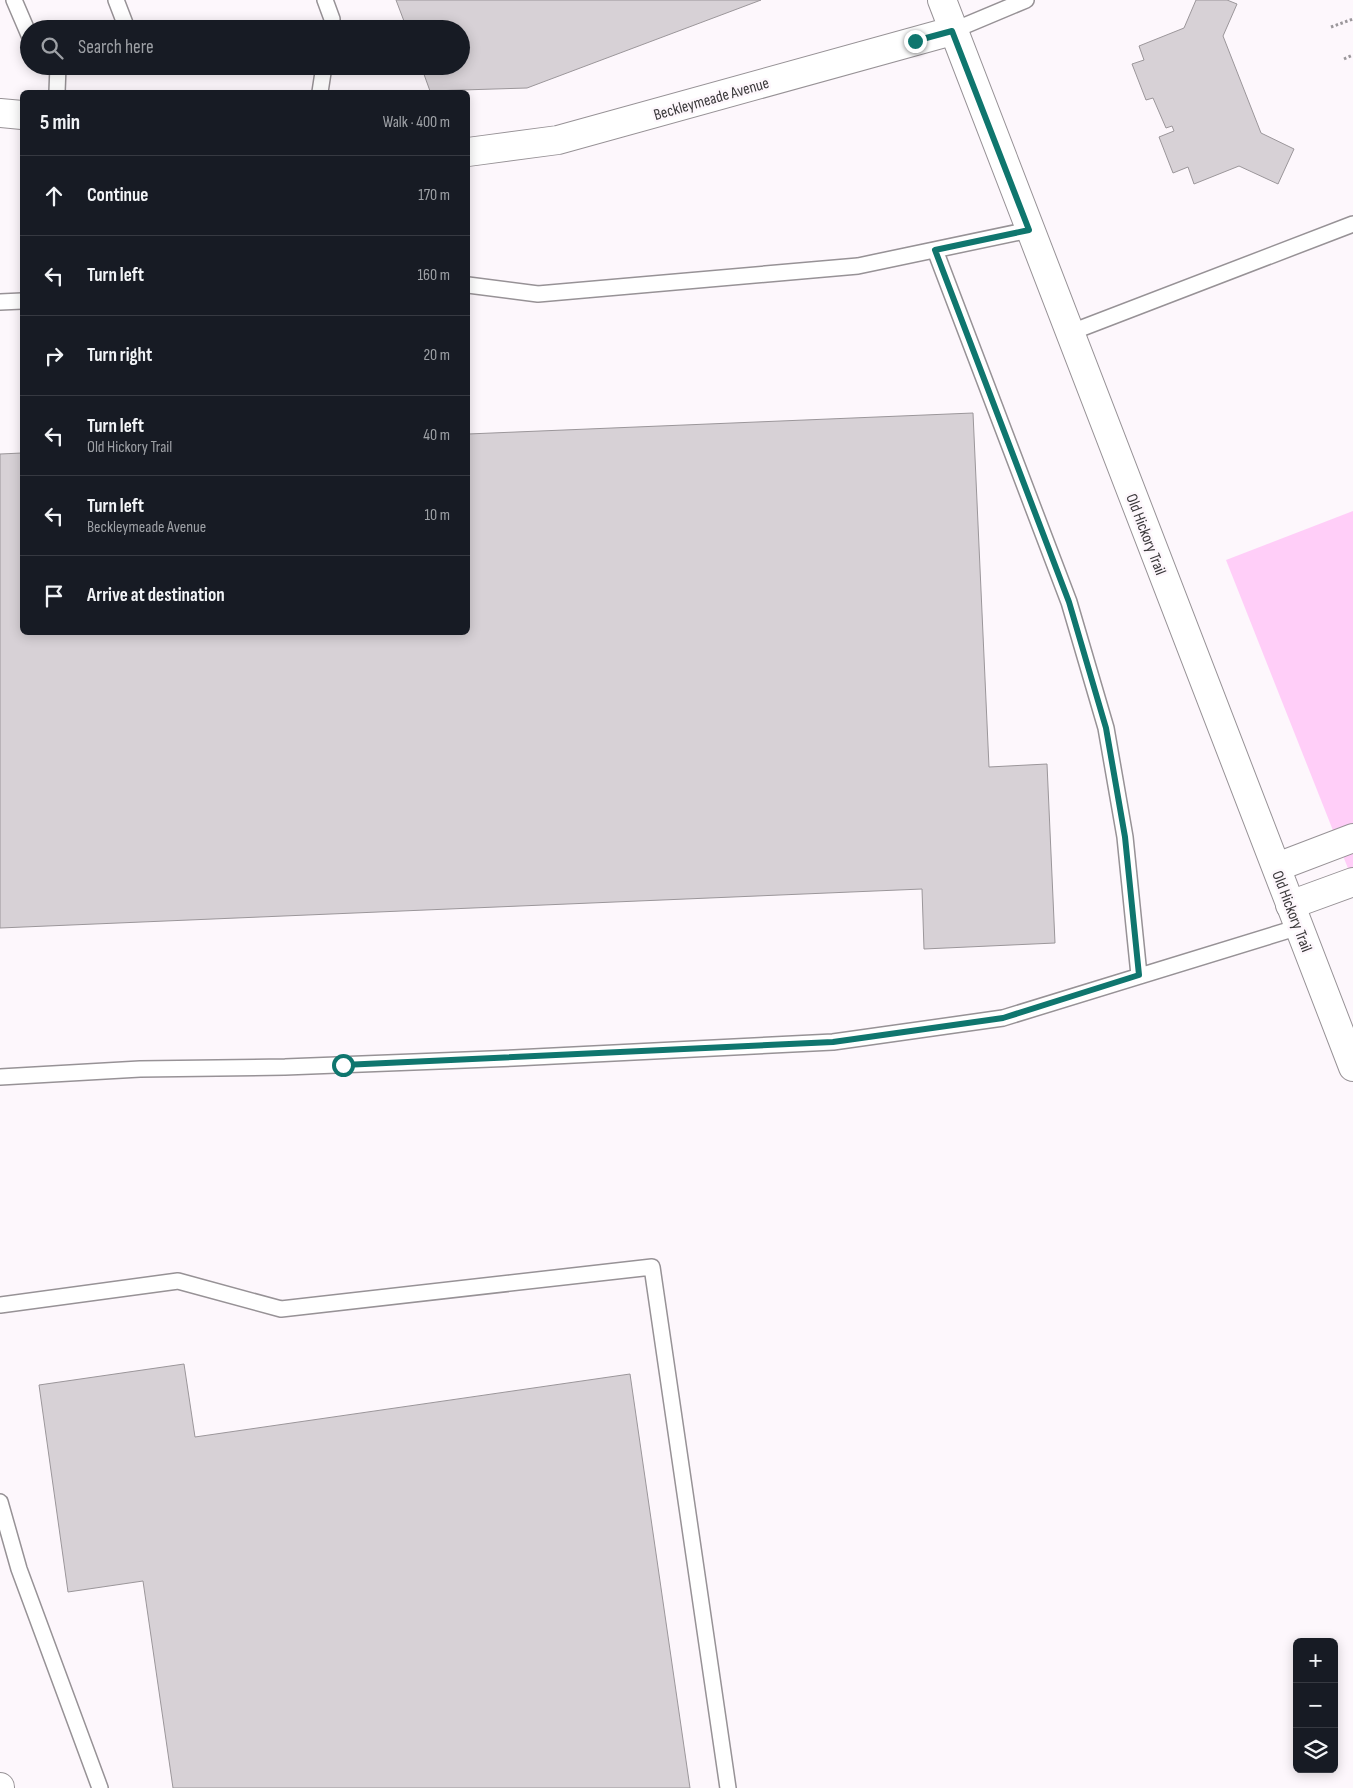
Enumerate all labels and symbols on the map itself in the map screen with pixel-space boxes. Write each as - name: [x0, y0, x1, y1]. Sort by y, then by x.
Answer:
- route end: [904, 30, 927, 53]
- street label: Beckleymeade Avenue: [652, 74, 771, 125]
- street label: Old Hickory Trail: [1121, 491, 1170, 578]
- street label: Old Hickory Trail: [1267, 868, 1316, 955]
- route start: [332, 1054, 355, 1077]

